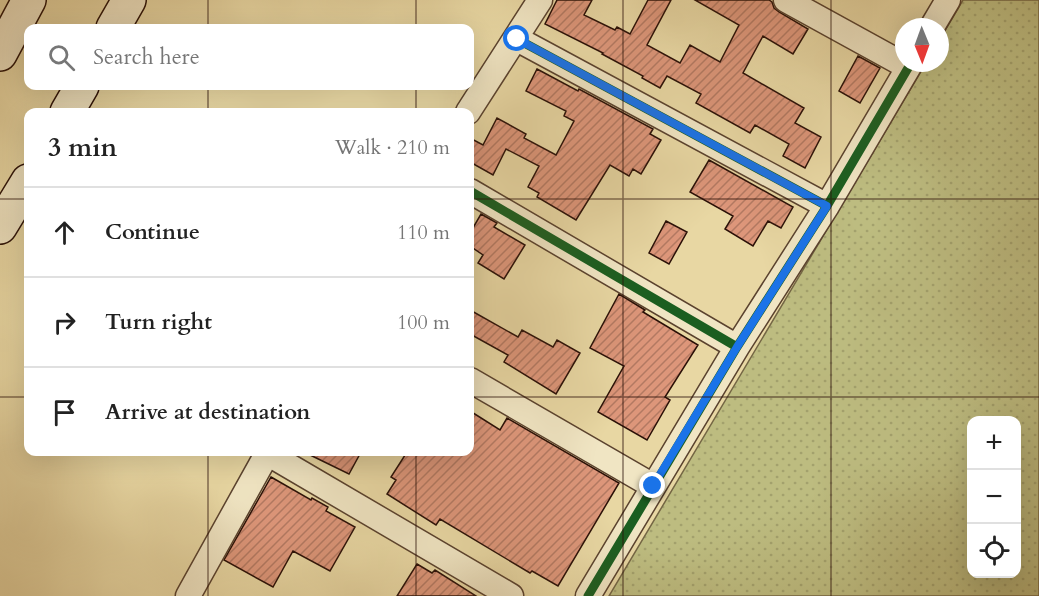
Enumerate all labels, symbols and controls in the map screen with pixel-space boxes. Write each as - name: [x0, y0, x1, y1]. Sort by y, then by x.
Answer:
- north arrow: [895, 18, 949, 72]
- search box: [24, 24, 474, 90]
- route start: [503, 25, 529, 51]
- icon: search: [45, 41, 78, 74]
- text: Search here: [93, 42, 200, 72]
- text: 3 min: [48, 130, 117, 165]
- text: Walk · 210 m: [335, 134, 450, 161]
- icon: ahead: [48, 216, 81, 249]
- text: Continue: [105, 217, 200, 247]
- text: 110 m: [397, 219, 450, 246]
- icon: right: [48, 306, 81, 339]
- text: Turn right: [105, 307, 212, 337]
- text: 100 m: [397, 309, 450, 336]
- icon: arrive: [48, 396, 81, 429]
- text: Arrive at destination: [105, 397, 310, 427]
- map controls: [967, 416, 1021, 578]
- button: +: [967, 416, 1021, 470]
- button: −: [967, 470, 1021, 524]
- route end: [639, 472, 665, 498]
- button: locate: [967, 524, 1021, 578]

